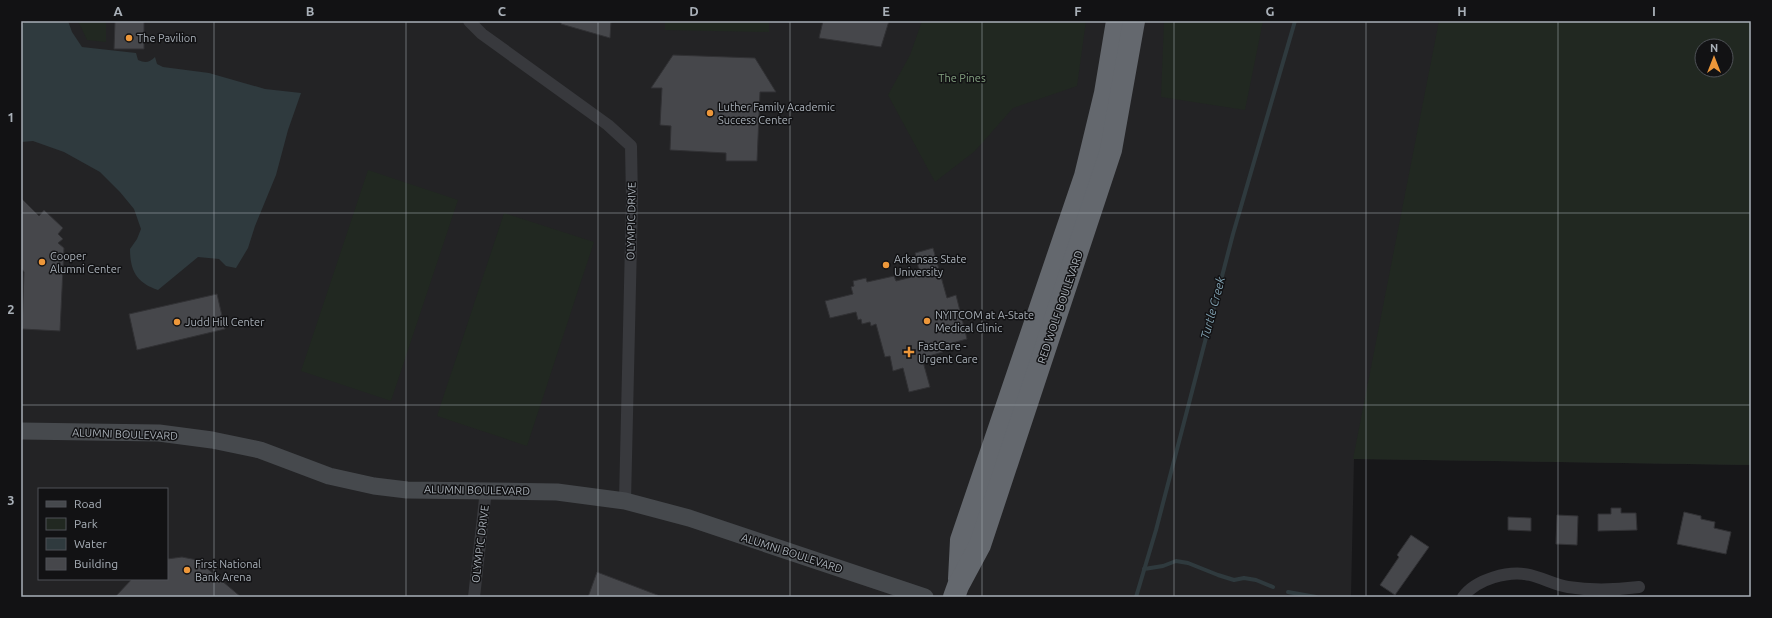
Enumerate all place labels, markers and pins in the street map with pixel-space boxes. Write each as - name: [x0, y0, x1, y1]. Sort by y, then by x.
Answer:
- place label: The Pavilion: [137, 32, 196, 44]
- marker: The Pavilion: [124, 33, 134, 43]
- place label: Luther Family Academic Success Center: [718, 101, 835, 126]
- marker: Luther Family Academic Success Center: [705, 108, 715, 118]
- place label: Cooper Alumni Center: [50, 250, 122, 275]
- place label: Arkansas State University: [894, 253, 967, 278]
- marker: Cooper Alumni Center: [37, 257, 47, 267]
- marker: Arkansas State University: [881, 260, 891, 270]
- place label: NYITCOM at A-State Medical Clinic: [935, 309, 1034, 334]
- place label: Judd Hill Center: [185, 316, 265, 328]
- marker: NYITCOM at A-State Medical Clinic: [922, 316, 932, 326]
- marker: Judd Hill Center: [172, 317, 182, 327]
- place label: FastCare - Urgent Care: [918, 340, 978, 365]
- marker: FastCare - Urgent Care: [903, 346, 915, 358]
- place label: First National Bank Arena: [195, 558, 261, 583]
- marker: First National Bank Arena: [182, 565, 192, 575]

